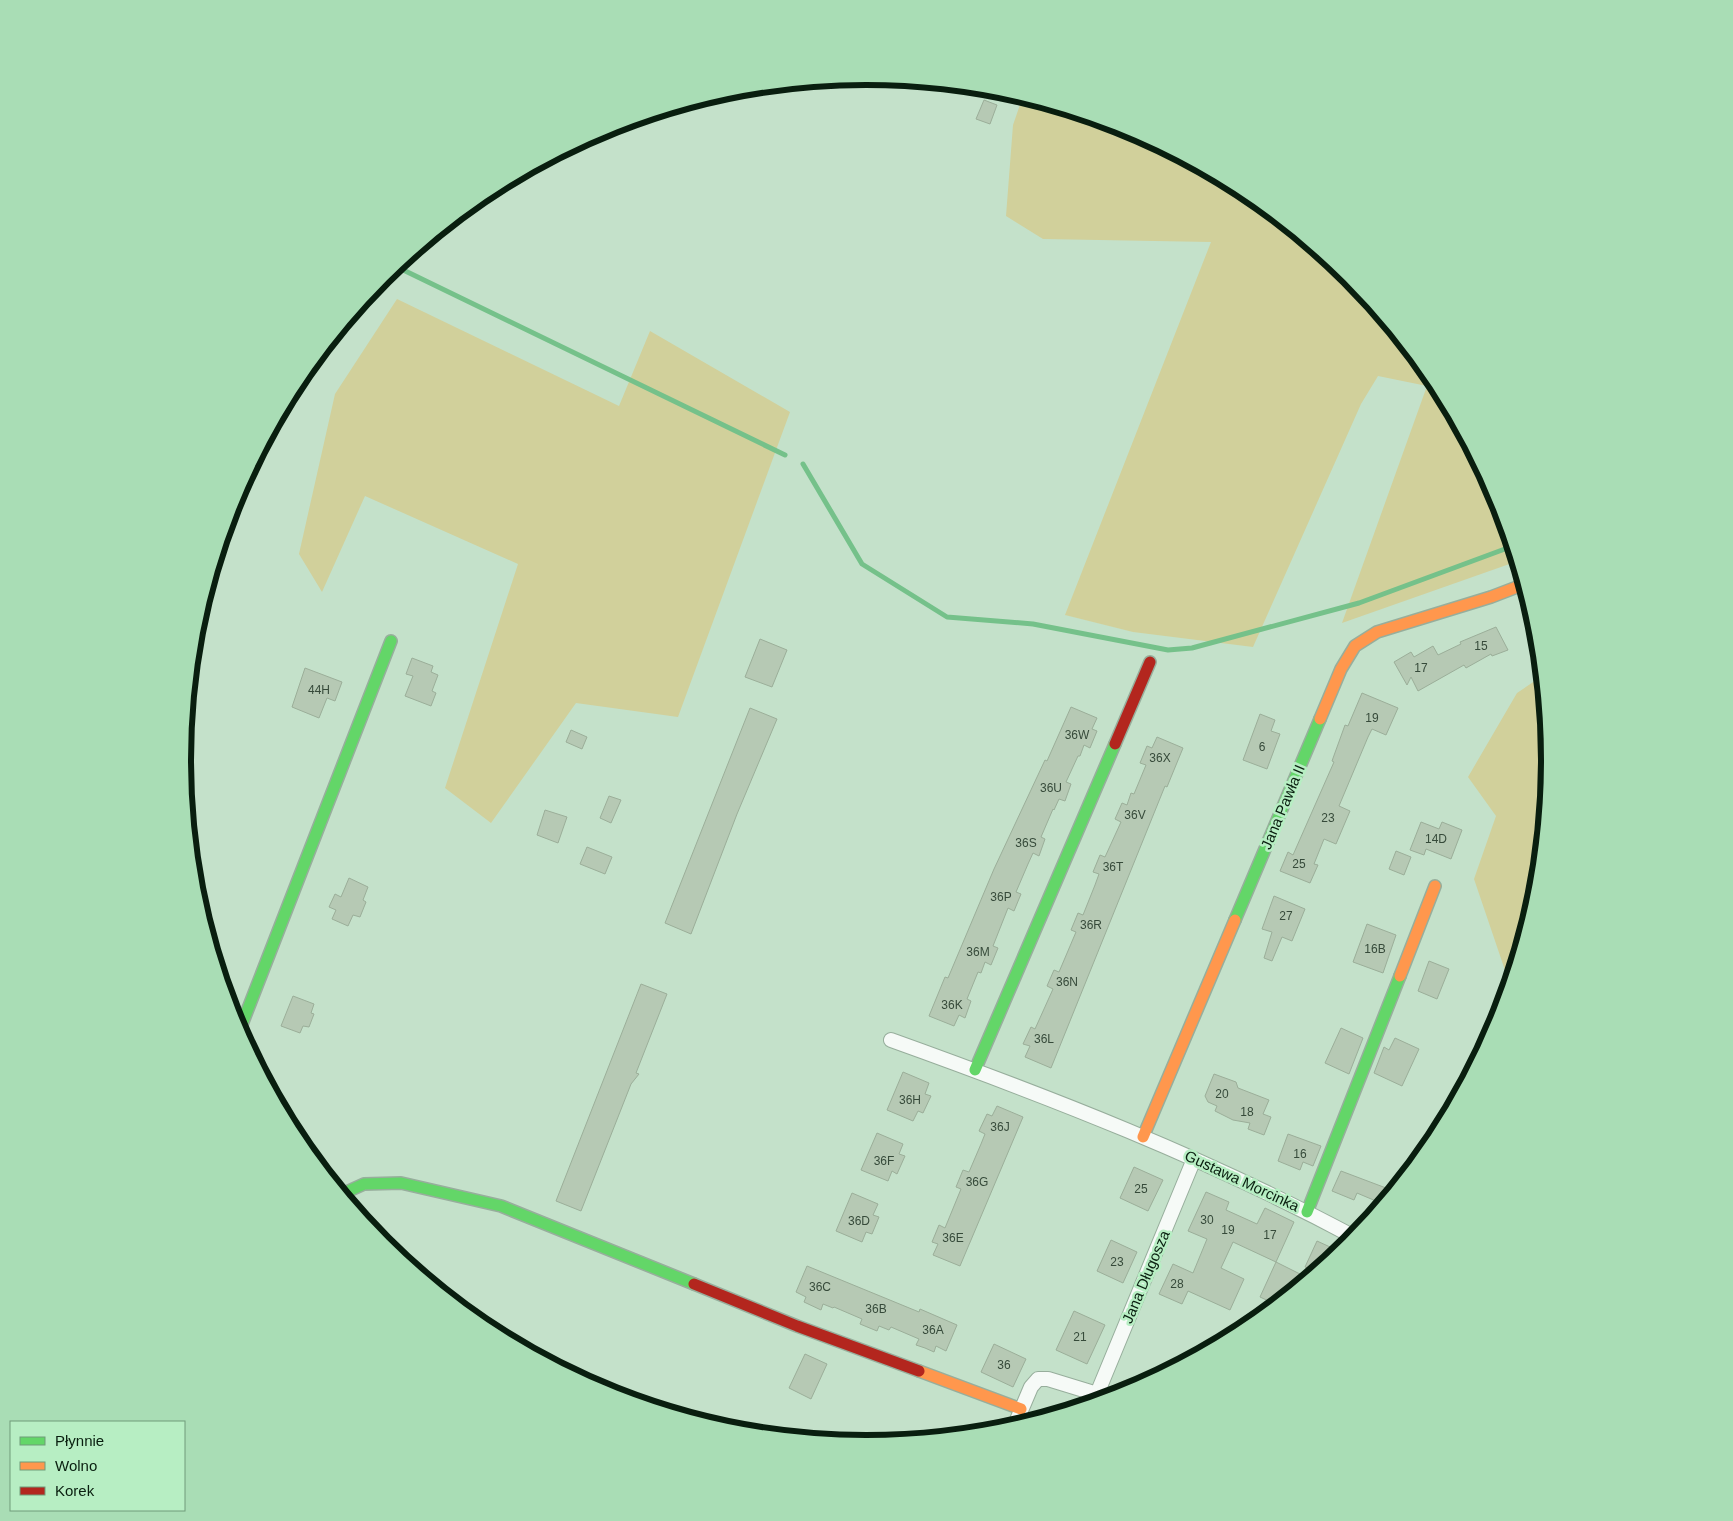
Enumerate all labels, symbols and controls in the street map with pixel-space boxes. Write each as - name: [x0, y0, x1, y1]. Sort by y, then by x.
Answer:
- house number: 15: [1474, 639, 1488, 653]
- house number: 17: [1414, 661, 1428, 675]
- house number: 44H: [308, 683, 330, 697]
- house number: 19: [1365, 711, 1379, 725]
- house number: 36W: [1065, 728, 1090, 742]
- house number: 6: [1259, 740, 1266, 754]
- house number: 36X: [1149, 751, 1171, 765]
- street label: Jana Pawła II: [1257, 762, 1308, 852]
- house number: 36U: [1040, 781, 1062, 795]
- house number: 36V: [1124, 808, 1146, 822]
- house number: 23: [1321, 811, 1335, 825]
- house number: 14D: [1425, 832, 1447, 846]
- house number: 36S: [1015, 836, 1037, 850]
- house number: 25: [1292, 857, 1306, 871]
- house number: 36T: [1103, 860, 1124, 874]
- house number: 36P: [990, 890, 1012, 904]
- house number: 27: [1279, 909, 1293, 923]
- house number: 36R: [1080, 918, 1102, 932]
- house number: 16B: [1364, 942, 1386, 956]
- house number: 36M: [966, 945, 990, 959]
- house number: 36N: [1056, 975, 1078, 989]
- house number: 36K: [941, 998, 963, 1012]
- house number: 36L: [1034, 1032, 1054, 1046]
- house number: 20: [1215, 1087, 1229, 1101]
- house number: 36H: [899, 1093, 921, 1107]
- house number: 18: [1240, 1105, 1254, 1119]
- house number: 36J: [990, 1120, 1010, 1134]
- street label: Gustawa Morcinka: [1182, 1147, 1303, 1215]
- house number: 16: [1293, 1147, 1307, 1161]
- house number: 36F: [874, 1154, 894, 1168]
- house number: 36G: [966, 1175, 988, 1189]
- house number: 25: [1134, 1182, 1148, 1196]
- house number: 30: [1200, 1213, 1214, 1227]
- house number: 36D: [848, 1214, 870, 1228]
- house number: 19: [1221, 1223, 1235, 1237]
- street label: Jana Długosza: [1118, 1227, 1173, 1326]
- house number: 17: [1263, 1228, 1277, 1242]
- house number: 36E: [942, 1231, 964, 1245]
- house number: 23: [1110, 1255, 1124, 1269]
- house number: 28: [1170, 1277, 1184, 1291]
- house number: 36C: [809, 1280, 831, 1294]
- house number: 36B: [865, 1302, 887, 1316]
- house number: 36A: [922, 1323, 944, 1337]
- house number: 21: [1073, 1330, 1087, 1344]
- house number: 36: [997, 1358, 1011, 1372]
- legend: [10, 1421, 185, 1511]
- text: Płynnie: [55, 1432, 104, 1449]
- text: Wolno: [55, 1457, 97, 1474]
- text: Korek: [55, 1482, 95, 1499]

